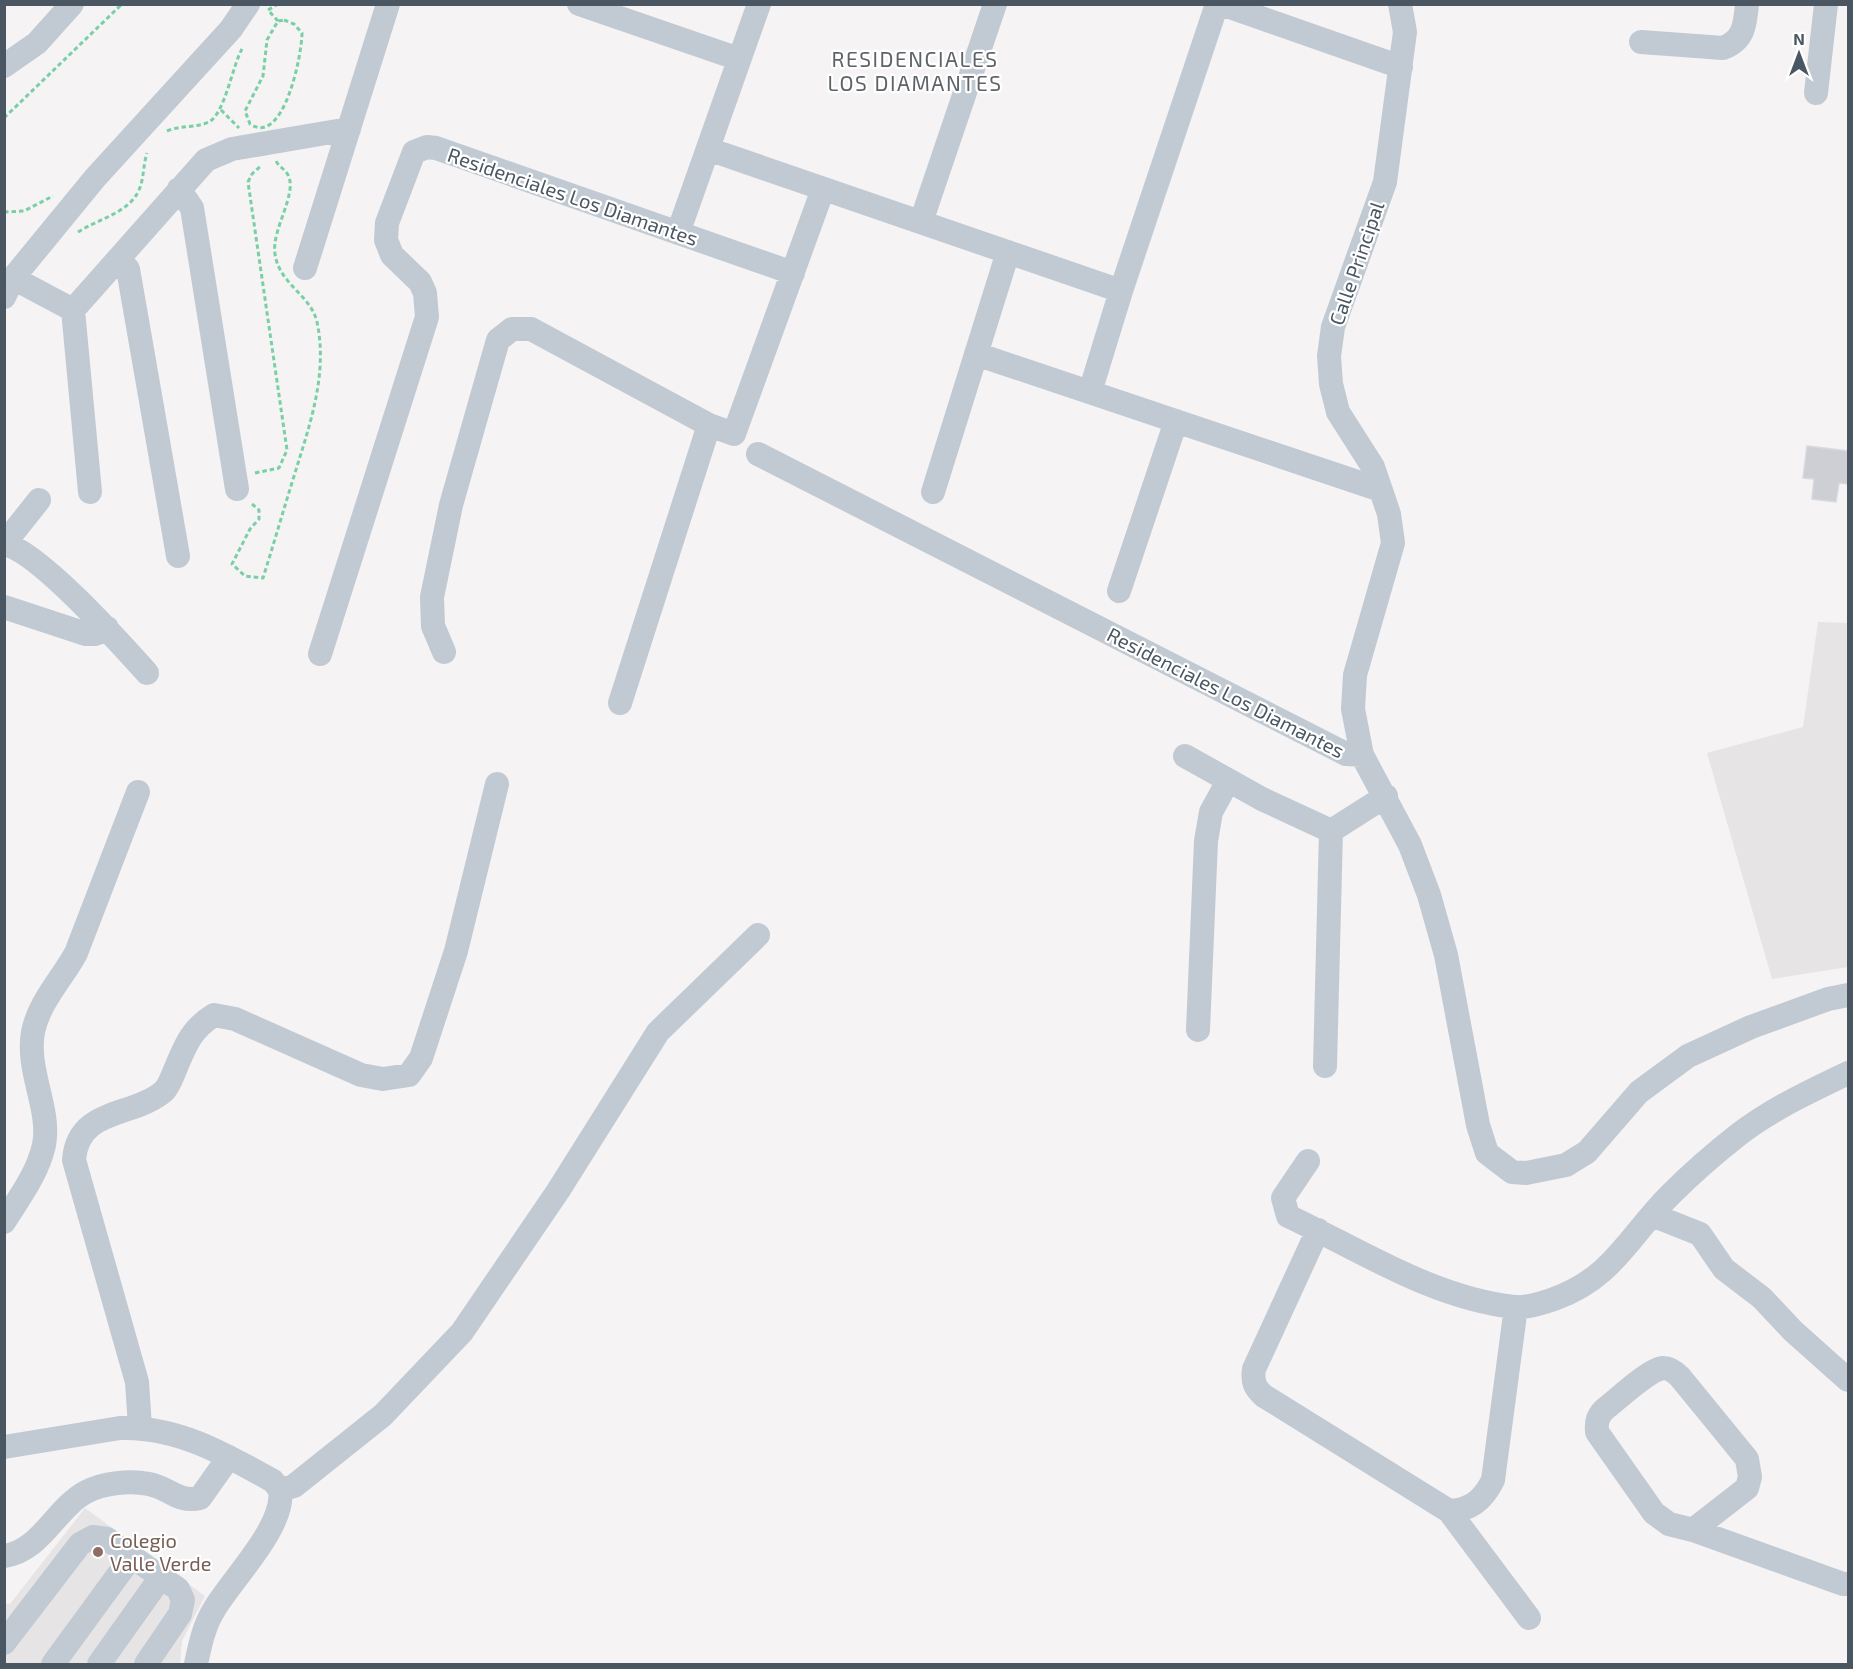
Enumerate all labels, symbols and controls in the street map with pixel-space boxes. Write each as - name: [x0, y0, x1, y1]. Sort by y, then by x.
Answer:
- north arrow: [1769, 24, 1829, 84]
- text: N: [1793, 29, 1805, 48]
- district label: RESIDENCIALES LOS DIAMANTES: [828, 46, 1002, 95]
- street label: Residenciales Los Diamantes: [445, 142, 701, 250]
- street label: Calle Principal: [1324, 198, 1388, 328]
- street label: Residenciales Los Diamantes: [1103, 622, 1349, 762]
- place label: Colegio Valle Verde: [110, 1528, 211, 1575]
- marker: Colegio Valle Verde: [91, 1545, 105, 1559]

